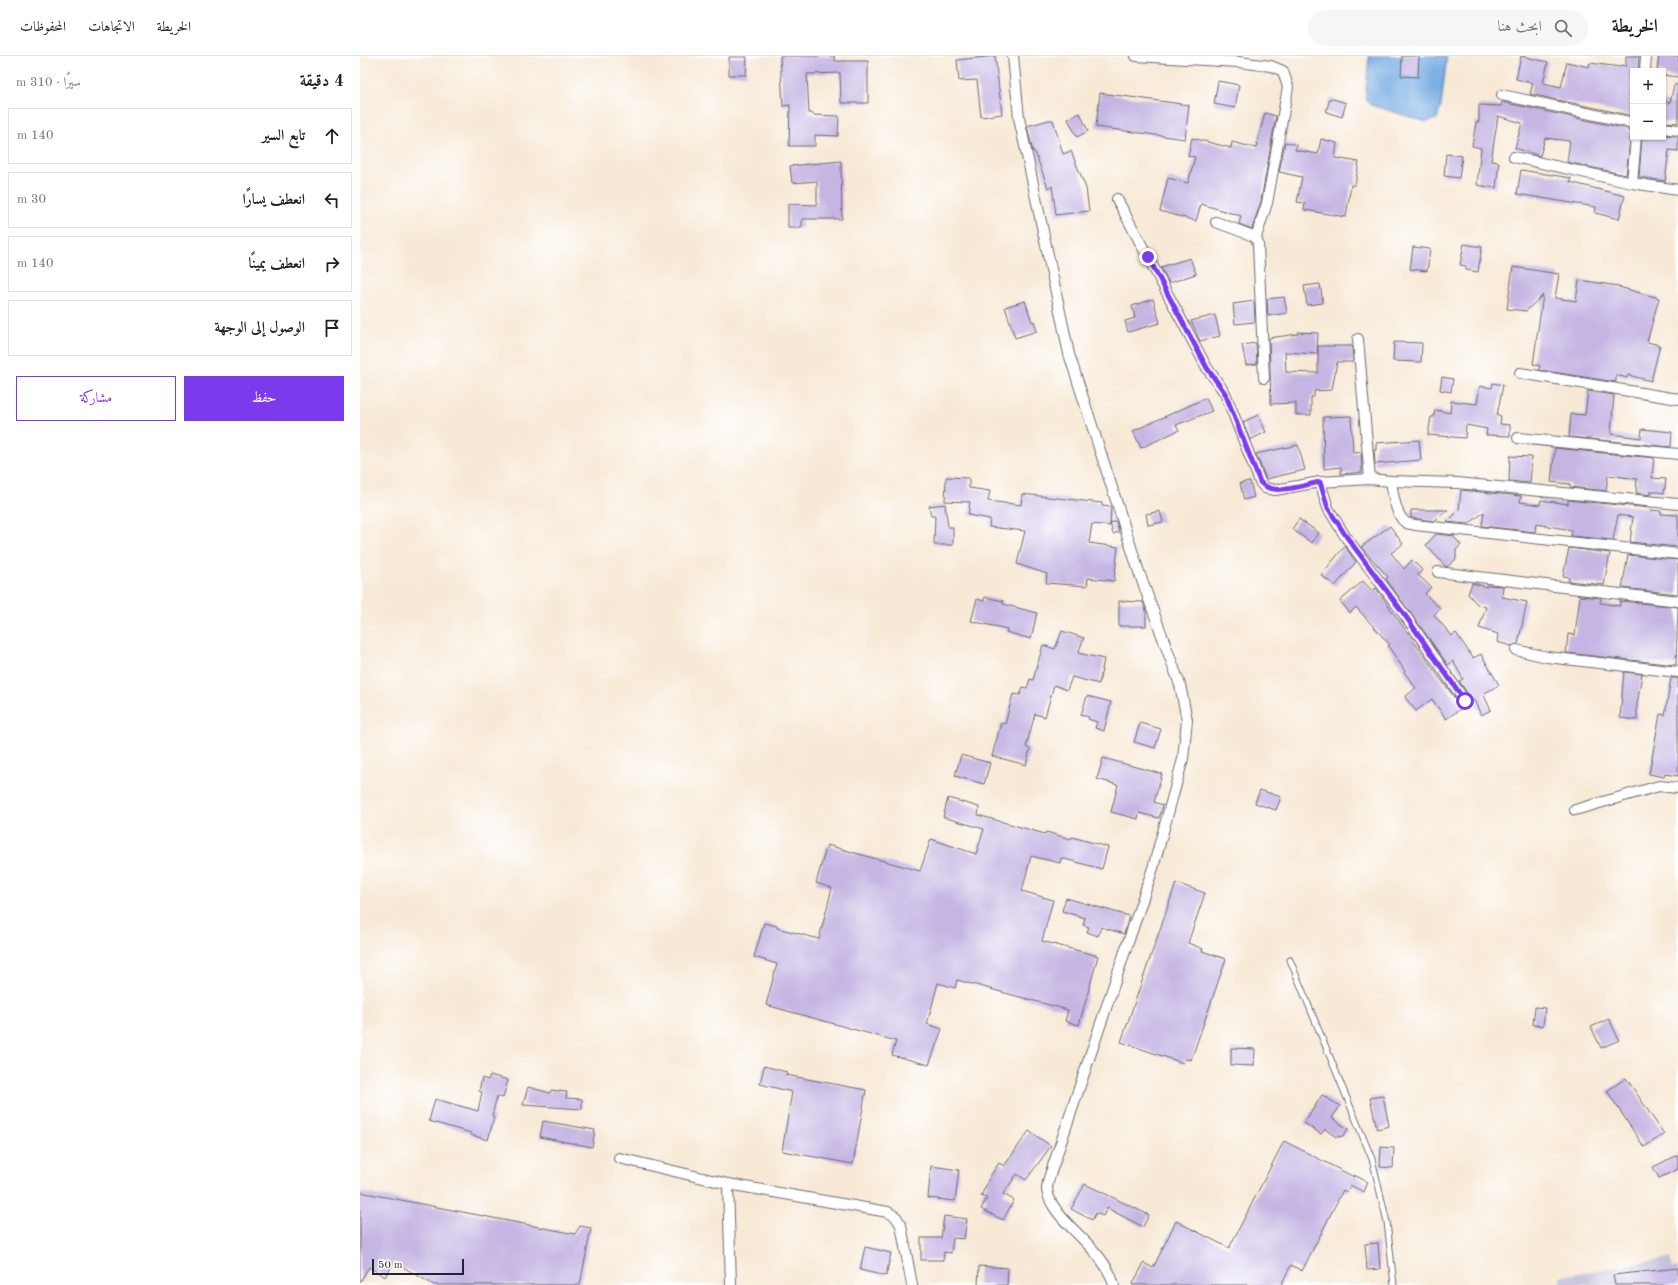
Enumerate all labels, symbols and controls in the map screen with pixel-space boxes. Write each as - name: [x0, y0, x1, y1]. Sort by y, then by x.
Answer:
- search box: [1308, 10, 1588, 46]
- icon: search: [1552, 17, 1574, 39]
- text: الخريطة: [1612, 18, 1658, 37]
- text: المحفوظات: [20, 20, 66, 34]
- text: الاتجاهات: [88, 20, 135, 34]
- text: الخريطة: [157, 20, 191, 34]
- text: ابحث هنا: [1498, 20, 1542, 35]
- map controls: [1630, 68, 1666, 140]
- button: +: [1630, 68, 1666, 104]
- text: 4 دقيقة: [300, 73, 344, 90]
- text: سيرًا · 310 m: [16, 76, 81, 89]
- button: −: [1630, 104, 1666, 140]
- icon: ahead: [321, 125, 343, 147]
- text: 140 m: [17, 129, 54, 142]
- text: تابع السير: [262, 129, 305, 144]
- icon: left: [321, 189, 343, 211]
- text: 30 m: [17, 193, 46, 206]
- text: انعطف يسارًا: [243, 193, 305, 208]
- route end: [1139, 248, 1157, 266]
- icon: right: [321, 253, 343, 275]
- text: 140 m: [17, 257, 54, 270]
- text: انعطف يمينًا: [249, 257, 305, 272]
- icon: arrive: [321, 317, 343, 339]
- text: الوصول إلى الوجهة: [214, 321, 305, 336]
- button: مشاركة: [16, 376, 176, 421]
- button: حفظ: [184, 376, 344, 421]
- route start: [1456, 692, 1474, 710]
- scale bar: [372, 1257, 464, 1276]
- text: 50 m: [378, 1260, 403, 1271]

